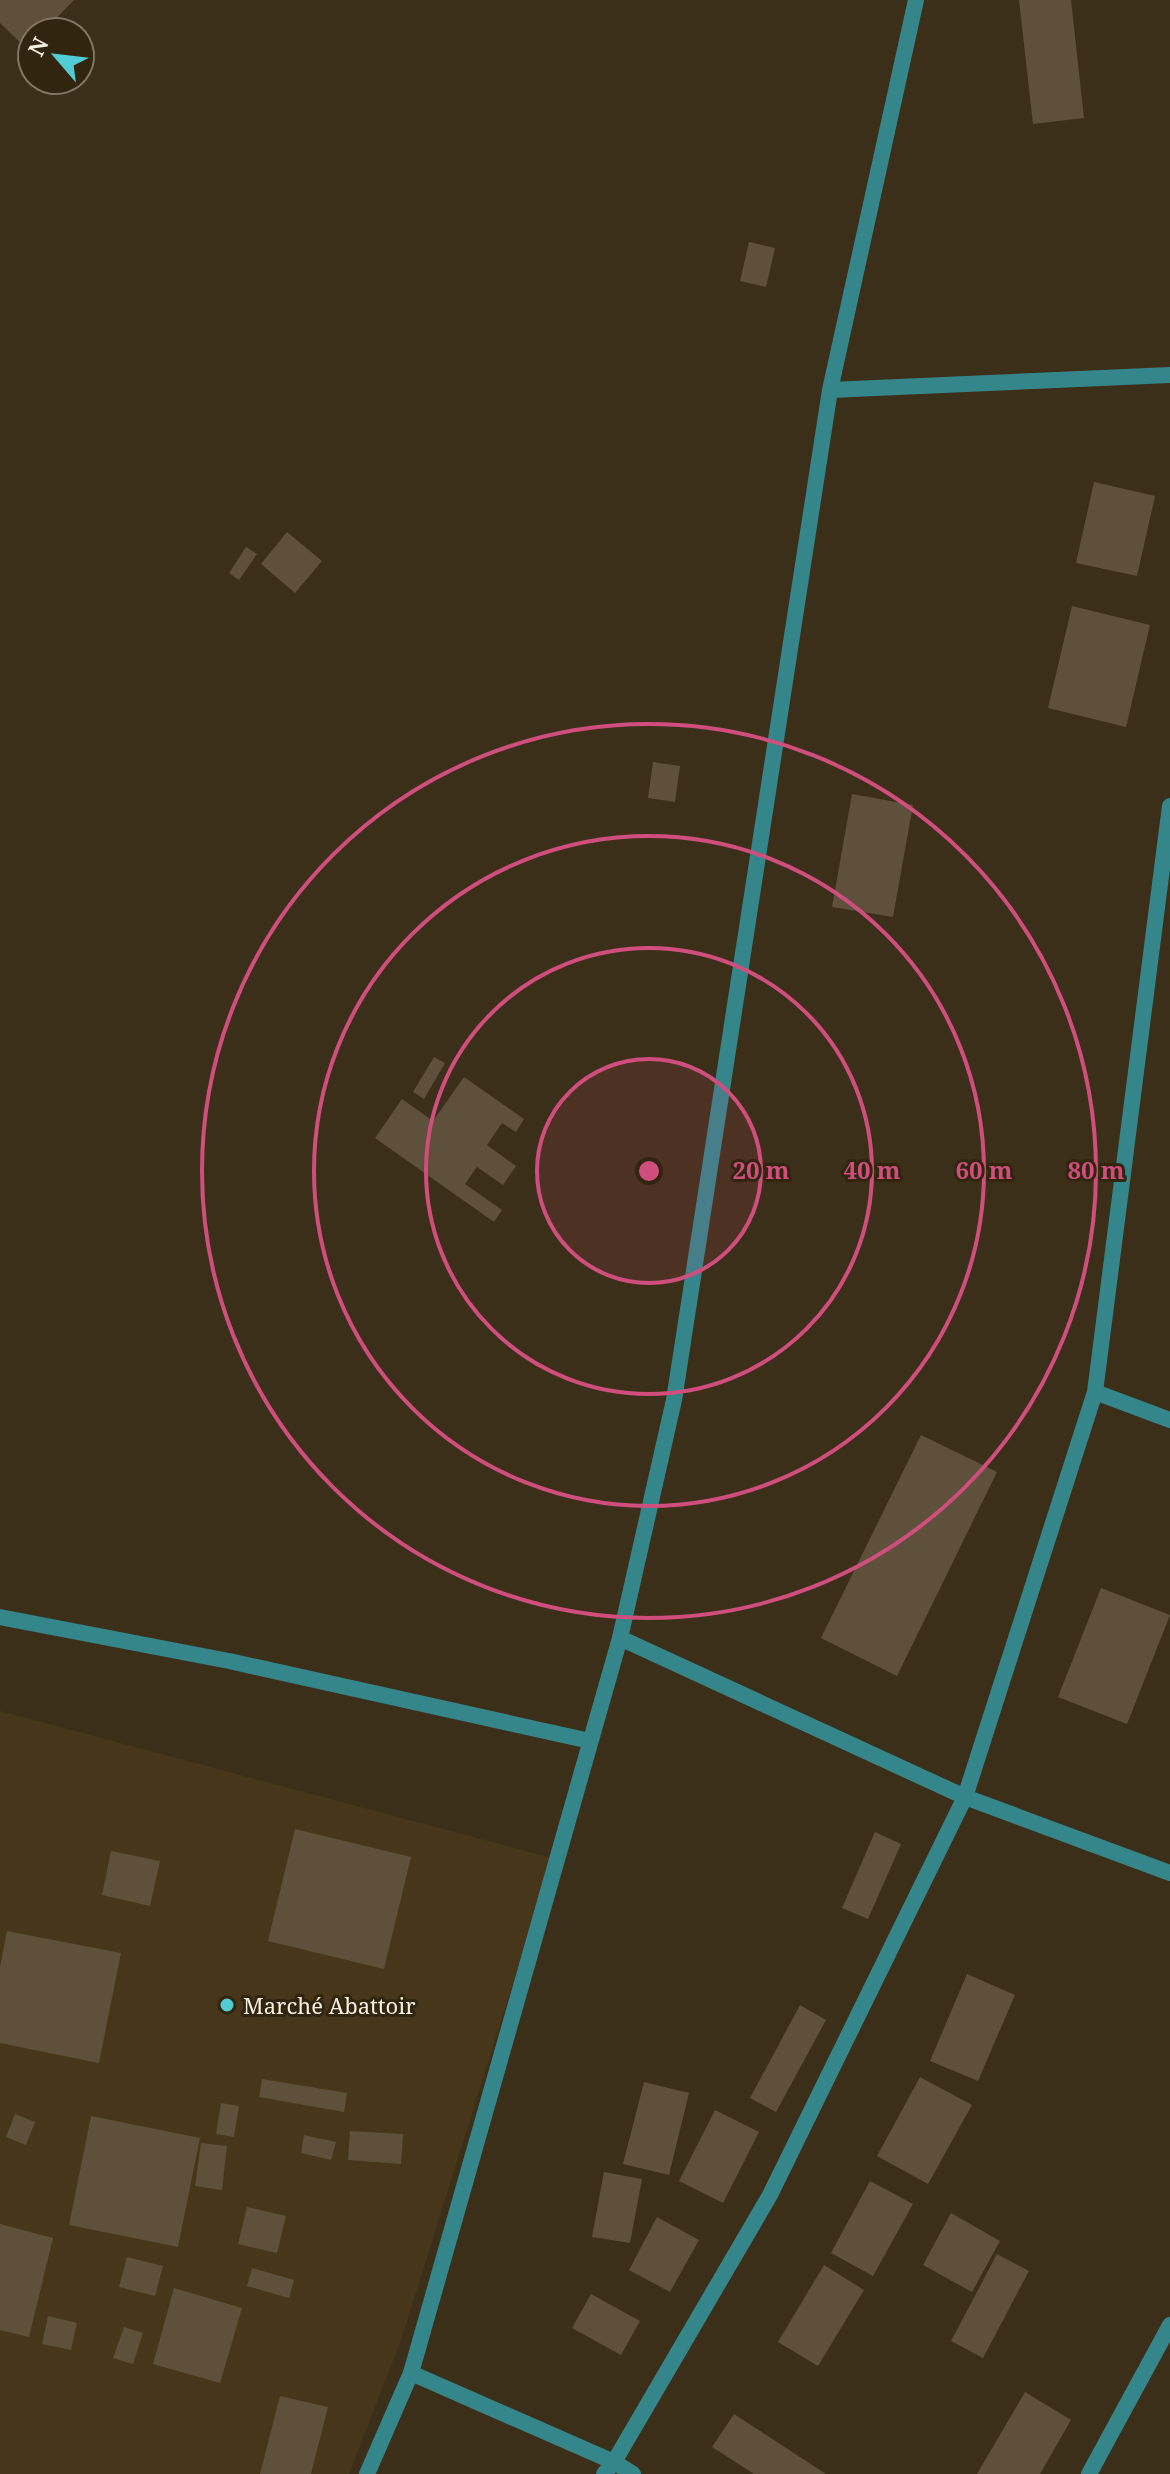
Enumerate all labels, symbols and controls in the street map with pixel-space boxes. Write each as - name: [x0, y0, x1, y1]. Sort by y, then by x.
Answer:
- north arrow: [16, 16, 96, 96]
- text: N: [20, 31, 55, 61]
- text: 20 m: [732, 1153, 790, 1186]
- text: 40 m: [843, 1153, 901, 1186]
- text: 60 m: [955, 1153, 1013, 1186]
- text: 80 m: [1067, 1153, 1125, 1186]
- centre of rings: [635, 1157, 663, 1185]
- place label: Marché Abattoir: [243, 1990, 416, 2020]
- marker: Marché Abattoir: [218, 1996, 236, 2014]

